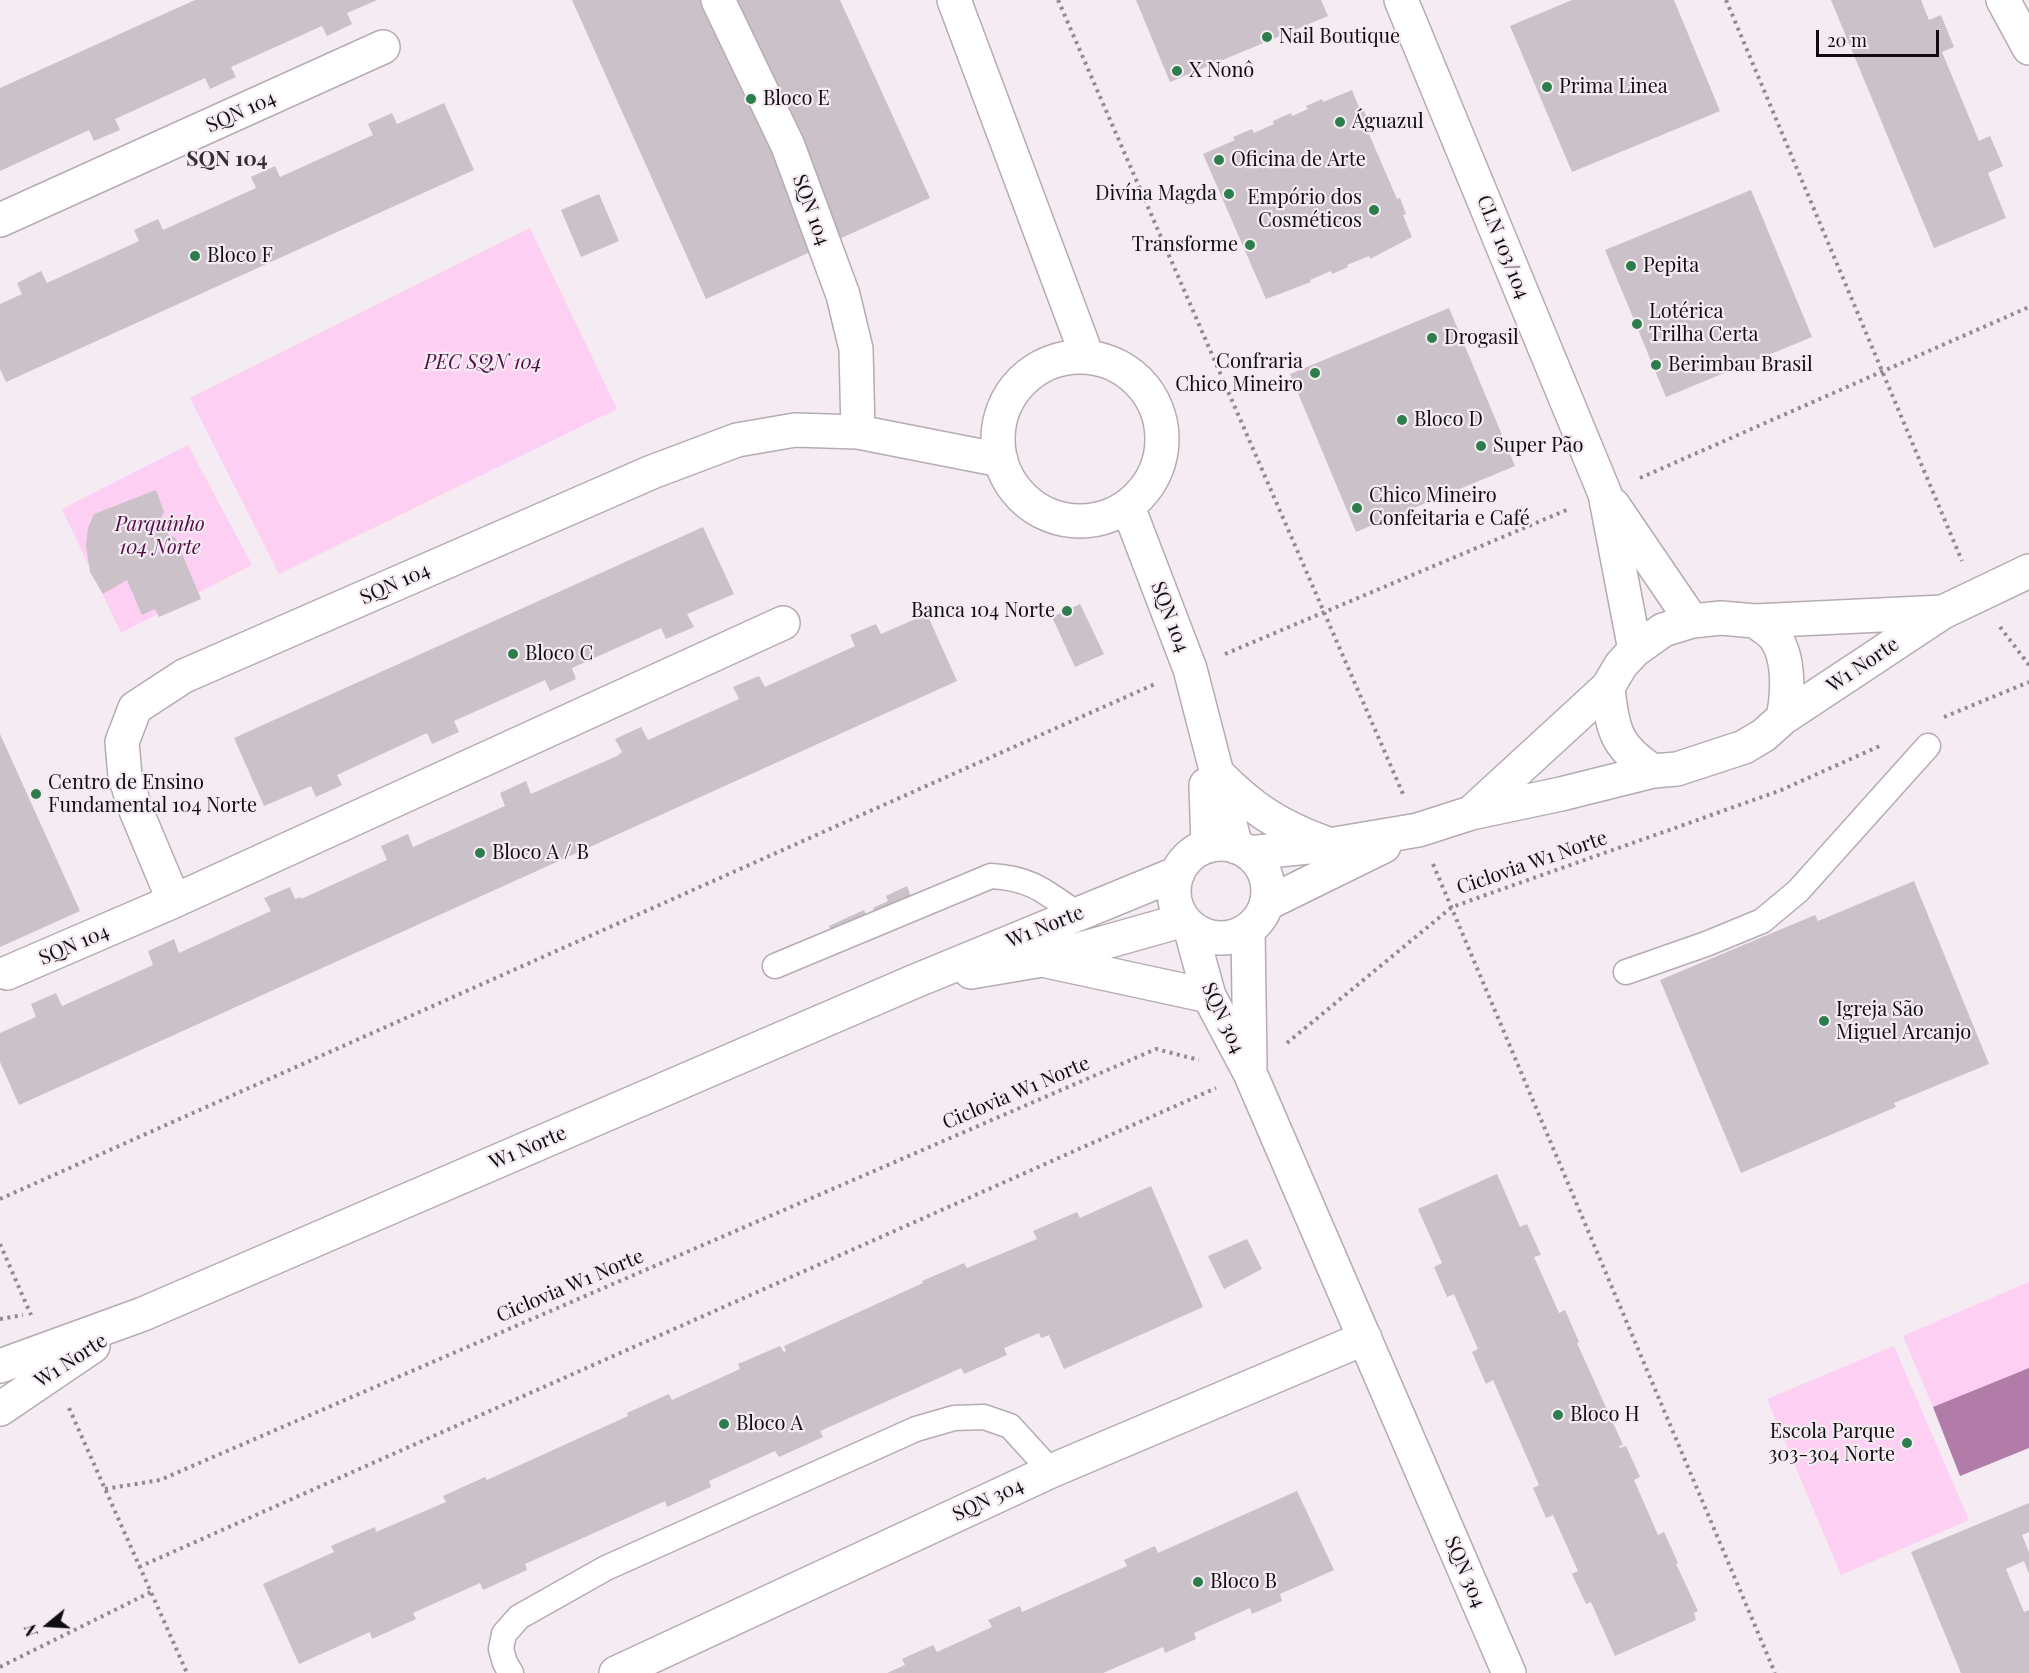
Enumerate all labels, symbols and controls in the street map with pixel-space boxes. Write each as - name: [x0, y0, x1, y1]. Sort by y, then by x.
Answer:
- scale bar: [1819, 18, 1942, 56]
- place label: Nail Boutique: [1279, 25, 1400, 49]
- text: 20 m: [1827, 28, 1867, 52]
- marker: Nail Boutique: [1260, 30, 1274, 44]
- place label: X Nonô: [1189, 59, 1254, 83]
- marker: X Nonô: [1170, 64, 1184, 78]
- place label: Prima Linea: [1559, 75, 1668, 99]
- marker: Prima Linea: [1540, 80, 1554, 94]
- street label: SQN 104: [202, 86, 280, 138]
- place label: Bloco E: [763, 87, 830, 111]
- marker: Bloco E: [744, 92, 758, 106]
- place label: Águazul: [1352, 110, 1424, 134]
- marker: Águazul: [1333, 115, 1347, 129]
- district label: SQN 104: [186, 146, 268, 172]
- place label: Oficina de Arte: [1231, 148, 1366, 172]
- marker: Oficina de Arte: [1212, 153, 1226, 167]
- street label: SQN 104: [787, 171, 835, 249]
- place label: Divína Magda: [1095, 182, 1217, 206]
- place label: Empório dos Cosméticos: [1247, 186, 1362, 233]
- marker: Divína Magda: [1222, 187, 1236, 201]
- street label: CLN 103/104: [1471, 192, 1535, 302]
- marker: Empório dos Cosméticos: [1367, 203, 1381, 217]
- place label: Transforme: [1132, 233, 1238, 257]
- marker: Transforme: [1243, 238, 1257, 252]
- place label: Bloco F: [207, 244, 273, 268]
- marker: Bloco F: [188, 249, 202, 263]
- place label: Pepita: [1643, 254, 1699, 278]
- marker: Pepita: [1624, 259, 1638, 273]
- place label: Lotérica Trilha Certa: [1649, 300, 1758, 347]
- marker: Lotérica Trilha Certa: [1630, 317, 1644, 331]
- place label: Drogasil: [1444, 326, 1519, 350]
- marker: Drogasil: [1425, 331, 1439, 345]
- place label: Confraria Chico Mineiro: [1175, 350, 1303, 397]
- park label: PEC SQN 104: [424, 351, 542, 375]
- place label: Berimbau Brasil: [1668, 353, 1813, 377]
- marker: Berimbau Brasil: [1649, 358, 1663, 372]
- marker: Confraria Chico Mineiro: [1308, 366, 1322, 380]
- place label: Bloco D: [1414, 408, 1483, 432]
- marker: Bloco D: [1395, 413, 1409, 427]
- place label: Super Pão: [1493, 434, 1584, 458]
- marker: Super Pão: [1474, 439, 1488, 453]
- place label: Chico Mineiro Confeitaria e Café: [1369, 484, 1530, 531]
- marker: Chico Mineiro Confeitaria e Café: [1350, 501, 1364, 515]
- park label: Parquinho 104 Norte: [115, 513, 205, 560]
- street label: SQN 104: [356, 558, 434, 610]
- street label: SQN 104: [1146, 578, 1194, 656]
- place label: Banca 104 Norte: [911, 599, 1055, 623]
- marker: Banca 104 Norte: [1060, 604, 1074, 618]
- street label: W1 Norte: [1823, 632, 1903, 698]
- place label: Bloco C: [525, 642, 593, 666]
- marker: Bloco C: [506, 647, 520, 661]
- place label: Centro de Ensino Fundamental 104 Norte: [48, 771, 257, 818]
- marker: Centro de Ensino Fundamental 104 Norte: [29, 787, 43, 801]
- street label: Ciclovia W1 Norte: [1454, 826, 1610, 900]
- place label: Bloco A / B: [492, 841, 589, 865]
- marker: Bloco A / B: [473, 846, 487, 860]
- street label: W1 Norte: [1003, 901, 1087, 953]
- street label: SQN 104: [35, 920, 113, 970]
- street label: SQN 304: [1196, 979, 1250, 1057]
- place label: Igreja São Miguel Arcanjo: [1836, 998, 1971, 1045]
- marker: Igreja São Miguel Arcanjo: [1817, 1014, 1831, 1028]
- street label: Ciclovia W1 Norte: [939, 1051, 1093, 1135]
- street label: W1 Norte: [486, 1121, 570, 1175]
- street label: Ciclovia W1 Norte: [493, 1244, 647, 1328]
- street label: W1 Norte: [30, 1329, 112, 1393]
- place label: Bloco H: [1570, 1403, 1640, 1427]
- marker: Bloco H: [1551, 1408, 1565, 1422]
- place label: Bloco A: [736, 1412, 803, 1436]
- marker: Bloco A: [717, 1417, 731, 1431]
- place label: Escola Parque 303-304 Norte: [1768, 1420, 1895, 1467]
- marker: Escola Parque 303-304 Norte: [1900, 1436, 1914, 1450]
- street label: SQN 304: [949, 1473, 1027, 1527]
- street label: SQN 304: [1439, 1533, 1491, 1611]
- place label: Bloco B: [1210, 1570, 1277, 1594]
- marker: Bloco B: [1191, 1575, 1205, 1589]
- north arrow: [18, 1595, 78, 1655]
- text: N: [19, 1622, 42, 1639]

